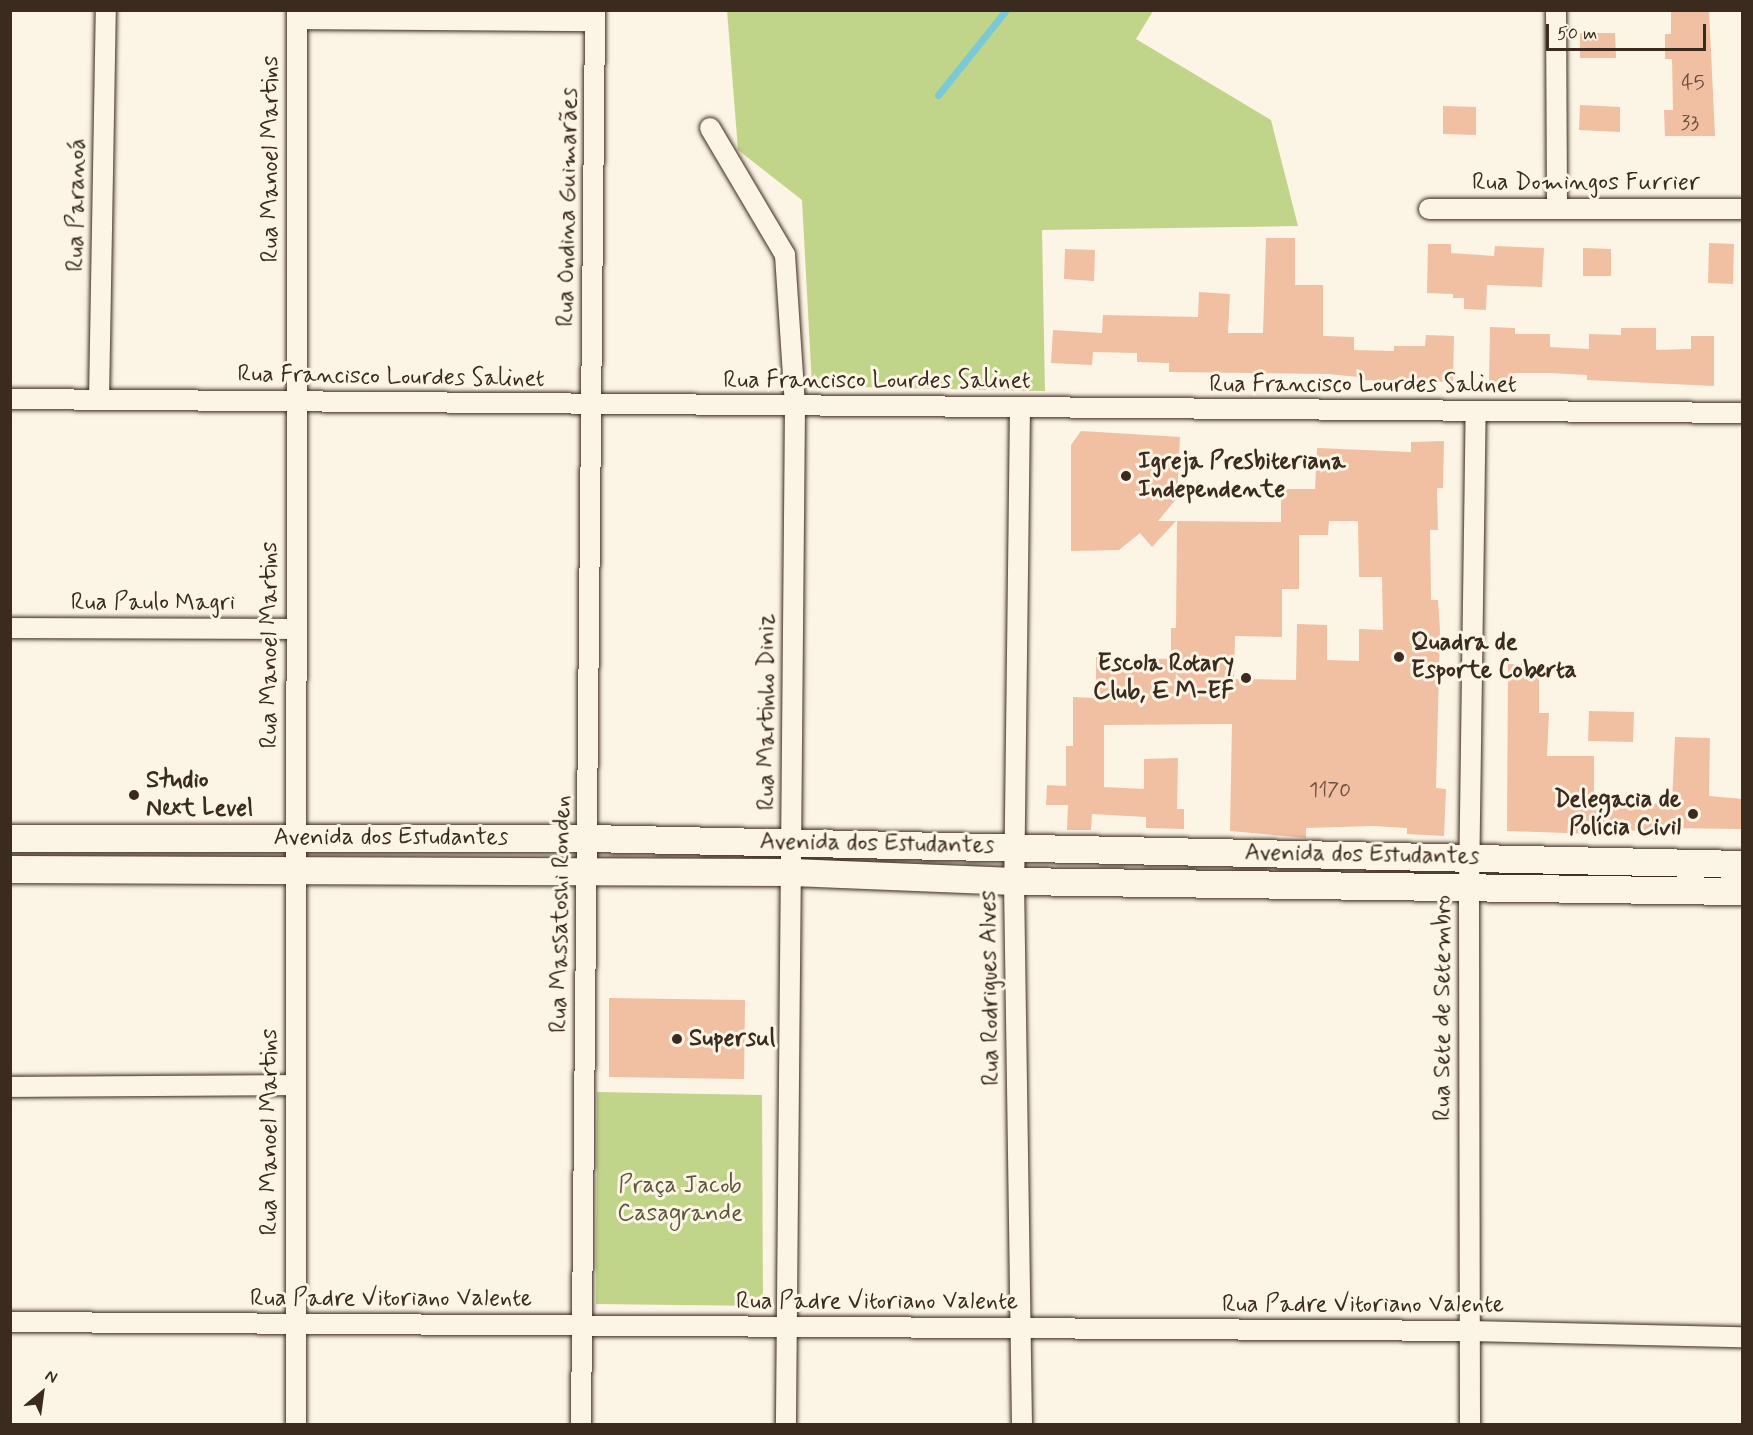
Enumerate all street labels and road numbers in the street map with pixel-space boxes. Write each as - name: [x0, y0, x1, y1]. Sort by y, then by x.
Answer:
- street label: Rua Manoel Martins: [257, 57, 285, 261]
- street label: Rua Ondina Guimarães: [551, 85, 585, 329]
- street label: Rua Paranoá: [61, 141, 93, 269]
- street label: Rua Domingos Furrier: [1473, 169, 1699, 197]
- street label: Rua Francisco Lourdes Salinet: [239, 360, 543, 394]
- street label: Rua Francisco Lourdes Salinet: [725, 367, 1029, 395]
- street label: Rua Francisco Lourdes Salinet: [1211, 371, 1515, 399]
- street label: Rua Manoel Martins: [256, 543, 284, 747]
- street label: Rua Paulo Magri: [73, 589, 233, 617]
- street label: Rua Martinho Diniz: [753, 615, 781, 809]
- street label: Rua Massatoshi Ronden: [545, 796, 577, 1032]
- street label: Avenida dos Estudantes: [273, 824, 509, 852]
- street label: Avenida dos Estudantes: [759, 828, 995, 860]
- street label: Avenida dos Estudantes: [1244, 839, 1480, 871]
- street label: Rua Rodrigues Alves: [974, 887, 1006, 1089]
- street label: Rua Sete de Setembro: [1429, 896, 1457, 1120]
- street label: Rua Manoel Martins: [256, 1030, 284, 1234]
- street label: Rua Padre Vitoriano Valente: [244, 1285, 538, 1313]
- street label: Rua Padre Vitoriano Valente: [730, 1288, 1024, 1316]
- street label: Rua Padre Vitoriano Valente: [1216, 1291, 1510, 1319]

